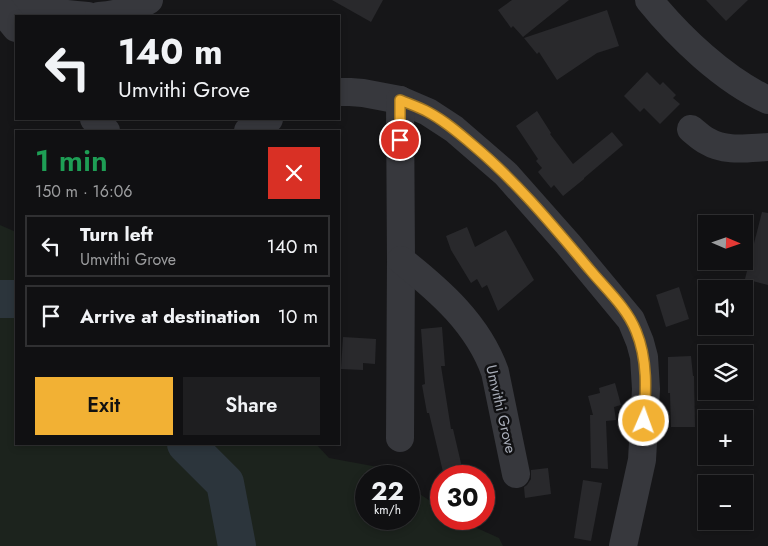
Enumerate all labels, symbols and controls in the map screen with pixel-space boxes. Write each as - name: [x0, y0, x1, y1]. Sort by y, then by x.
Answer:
- text: 140 m: [118, 27, 223, 77]
- icon: left: [35, 35, 100, 100]
- text: Umvithi Grove: [118, 73, 250, 105]
- pin: [379, 119, 421, 161]
- icon: arrive: [386, 126, 414, 154]
- text: 1 min: [35, 139, 108, 182]
- button: close: [268, 147, 320, 199]
- text: 150 m · 16:06: [35, 180, 133, 203]
- north arrow: [698, 215, 752, 270]
- map controls: [698, 215, 753, 530]
- text: Turn left: [80, 221, 153, 248]
- icon: left: [37, 232, 65, 260]
- text: 140 m: [266, 233, 318, 260]
- text: Umvithi Grove: [80, 248, 176, 271]
- button: sound: [698, 280, 753, 335]
- icon: arrive: [37, 302, 65, 330]
- text: Arrive at destination: [80, 303, 260, 330]
- text: 10 m: [278, 303, 318, 330]
- button: layers: [698, 345, 753, 400]
- street label: Umvithi Grove: [480, 363, 522, 456]
- button: Exit: [35, 377, 173, 435]
- button: Share: [183, 377, 320, 435]
- position arrow: [617, 394, 669, 446]
- button: +: [698, 410, 753, 465]
- speed limit sign: 30: [430, 465, 495, 530]
- text: 22: [371, 473, 404, 509]
- button: −: [698, 475, 753, 530]
- text: km/h: [374, 501, 401, 519]

